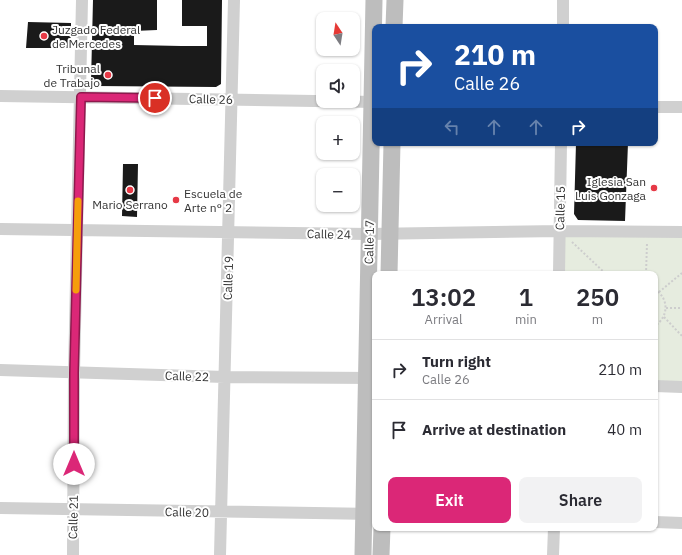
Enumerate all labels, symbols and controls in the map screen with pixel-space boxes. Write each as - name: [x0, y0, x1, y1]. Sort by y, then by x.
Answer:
- north arrow: [316, 12, 360, 56]
- map controls: [316, 12, 360, 212]
- place label: Juzgado Federal de Mercedes: [52, 22, 140, 51]
- marker: Juzgado Federal de Mercedes: [39, 31, 49, 41]
- text: 210 m: [454, 36, 536, 73]
- icon: right: [388, 40, 440, 92]
- place label: Tribunal de Trabajo: [43, 61, 100, 90]
- button: sound: [316, 64, 360, 108]
- marker: Tribunal de Trabajo: [103, 70, 113, 80]
- text: Calle 26: [454, 72, 520, 95]
- pin: [138, 81, 172, 115]
- icon: arrive: [144, 87, 166, 109]
- street label: Calle 26: [189, 91, 233, 107]
- button: +: [316, 116, 360, 160]
- icon: left: [441, 116, 463, 138]
- icon: ahead: [483, 116, 505, 138]
- icon: ahead: [525, 116, 547, 138]
- icon: right: [567, 116, 589, 138]
- button: −: [316, 168, 360, 212]
- place label: Iglesia San Luis Gonzaga: [575, 174, 647, 203]
- marker: Iglesia San Luis Gonzaga: [649, 183, 659, 193]
- marker: Mario Serrano: [125, 185, 135, 195]
- place label: Escuela de Arte n° 2: [184, 186, 243, 215]
- street label: Calle 15: [552, 186, 568, 230]
- marker: Escuela de Arte n° 2: [171, 195, 181, 205]
- place label: Mario Serrano: [92, 197, 168, 212]
- street label: Calle 17: [361, 220, 377, 264]
- street label: Calle 24: [307, 226, 351, 242]
- street label: Calle 19: [220, 256, 236, 300]
- text: 13:02: [411, 281, 476, 313]
- text: 1: [519, 281, 533, 313]
- text: 250: [576, 281, 619, 313]
- text: Arrival: [425, 311, 462, 328]
- text: min: [515, 311, 537, 328]
- text: m: [592, 311, 603, 328]
- text: Turn right: [422, 352, 491, 371]
- icon: right: [388, 359, 410, 381]
- text: 210 m: [598, 360, 642, 379]
- street label: Calle 22: [165, 368, 209, 384]
- text: Calle 26: [422, 371, 470, 388]
- icon: arrive: [388, 419, 410, 441]
- text: Arrive at destination: [422, 420, 566, 439]
- text: 40 m: [607, 420, 642, 439]
- position arrow: [53, 443, 95, 485]
- button: Exit: [388, 477, 511, 523]
- button: Share: [519, 477, 642, 523]
- street label: Calle 21: [65, 495, 81, 539]
- street label: Calle 20: [165, 504, 209, 520]

